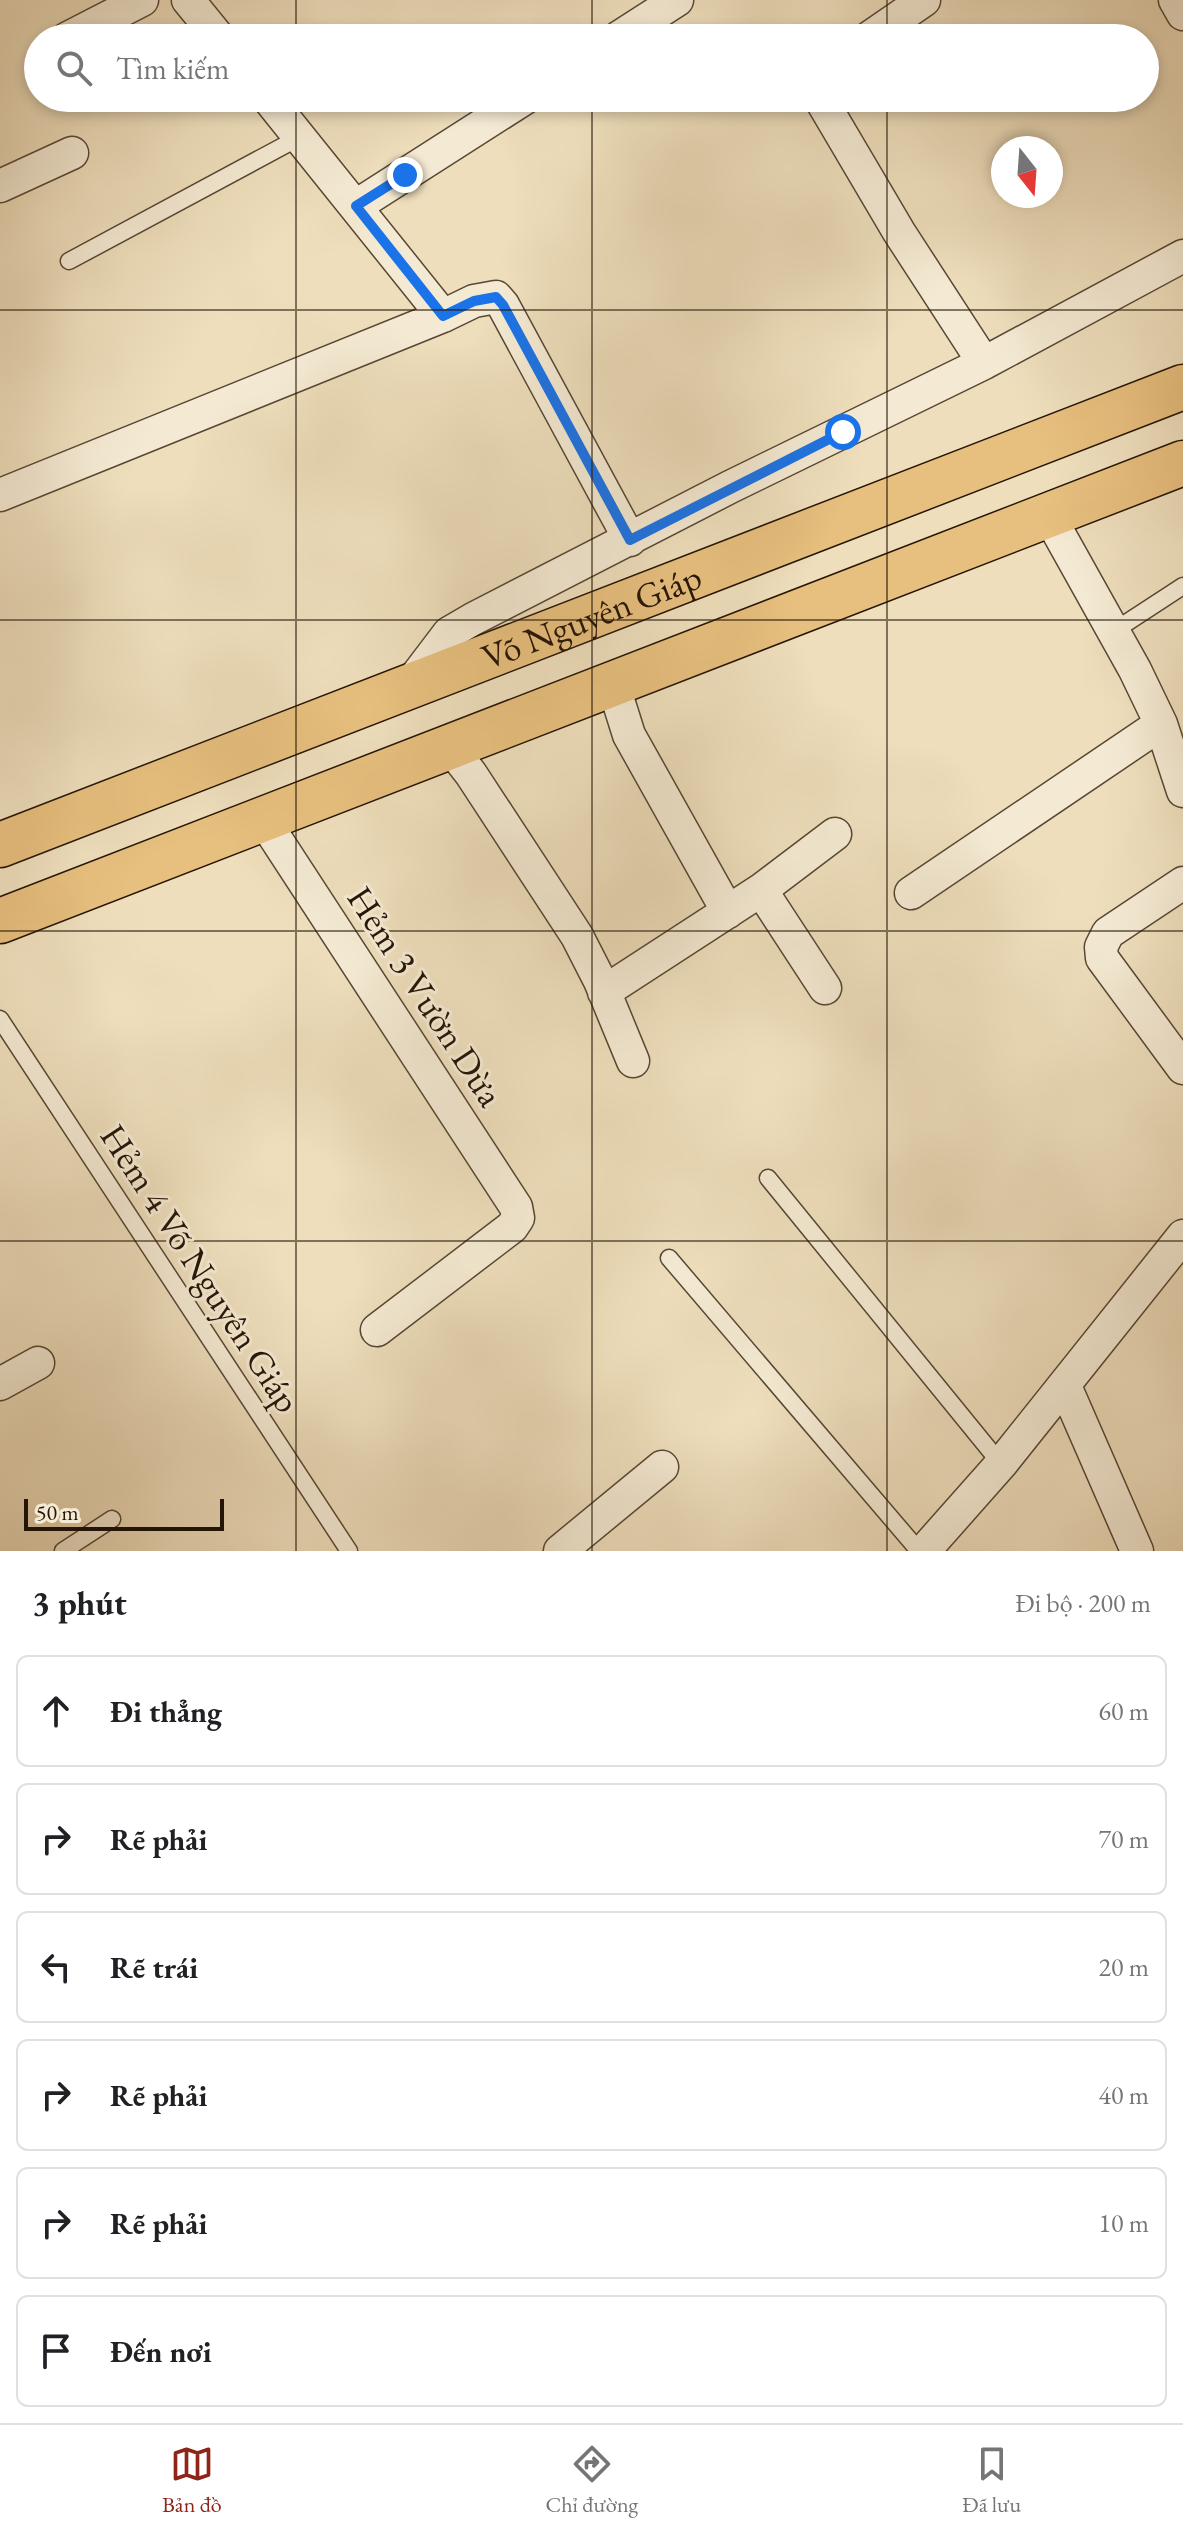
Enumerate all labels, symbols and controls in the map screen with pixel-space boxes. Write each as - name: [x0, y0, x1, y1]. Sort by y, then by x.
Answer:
- search box: [24, 24, 1159, 112]
- icon: search: [52, 46, 96, 90]
- text: Tìm kiếm: [116, 49, 229, 88]
- north arrow: [991, 136, 1063, 208]
- route end: [387, 157, 423, 193]
- route start: [825, 414, 861, 450]
- street label: Võ Nguyên Giáp: [475, 553, 708, 680]
- street label: Hẻm 3 Vườn Dừa: [337, 877, 515, 1116]
- street label: Hẻm 4 Võ Nguyên Giáp: [90, 1115, 311, 1421]
- scale bar: [24, 1495, 224, 1531]
- text: 50 m: [36, 1498, 79, 1527]
- text: 3 phút: [32, 1581, 127, 1625]
- text: Đi bộ · 200 m: [1015, 1586, 1151, 1620]
- icon: ahead: [34, 1689, 78, 1733]
- text: Đi thẳng: [110, 1692, 222, 1731]
- text: 60 m: [1099, 1694, 1149, 1728]
- icon: right: [34, 1817, 78, 1861]
- text: Rẽ phải: [110, 1820, 207, 1859]
- text: 70 m: [1099, 1822, 1149, 1856]
- icon: left: [34, 1945, 78, 1989]
- text: Rẽ trái: [110, 1948, 198, 1987]
- text: 20 m: [1099, 1950, 1149, 1984]
- icon: right: [34, 2073, 78, 2117]
- text: Rẽ phải: [110, 2076, 207, 2115]
- text: 40 m: [1099, 2078, 1149, 2112]
- icon: right: [34, 2201, 78, 2245]
- text: Rẽ phải: [110, 2204, 207, 2243]
- text: 10 m: [1099, 2206, 1149, 2240]
- icon: arrive: [34, 2329, 78, 2373]
- text: Đến nơi: [110, 2332, 212, 2371]
- tab: Bản đồ: [162, 2442, 222, 2519]
- tab: Chỉ đường: [546, 2442, 638, 2519]
- tab: Đã lưu: [962, 2442, 1021, 2519]

